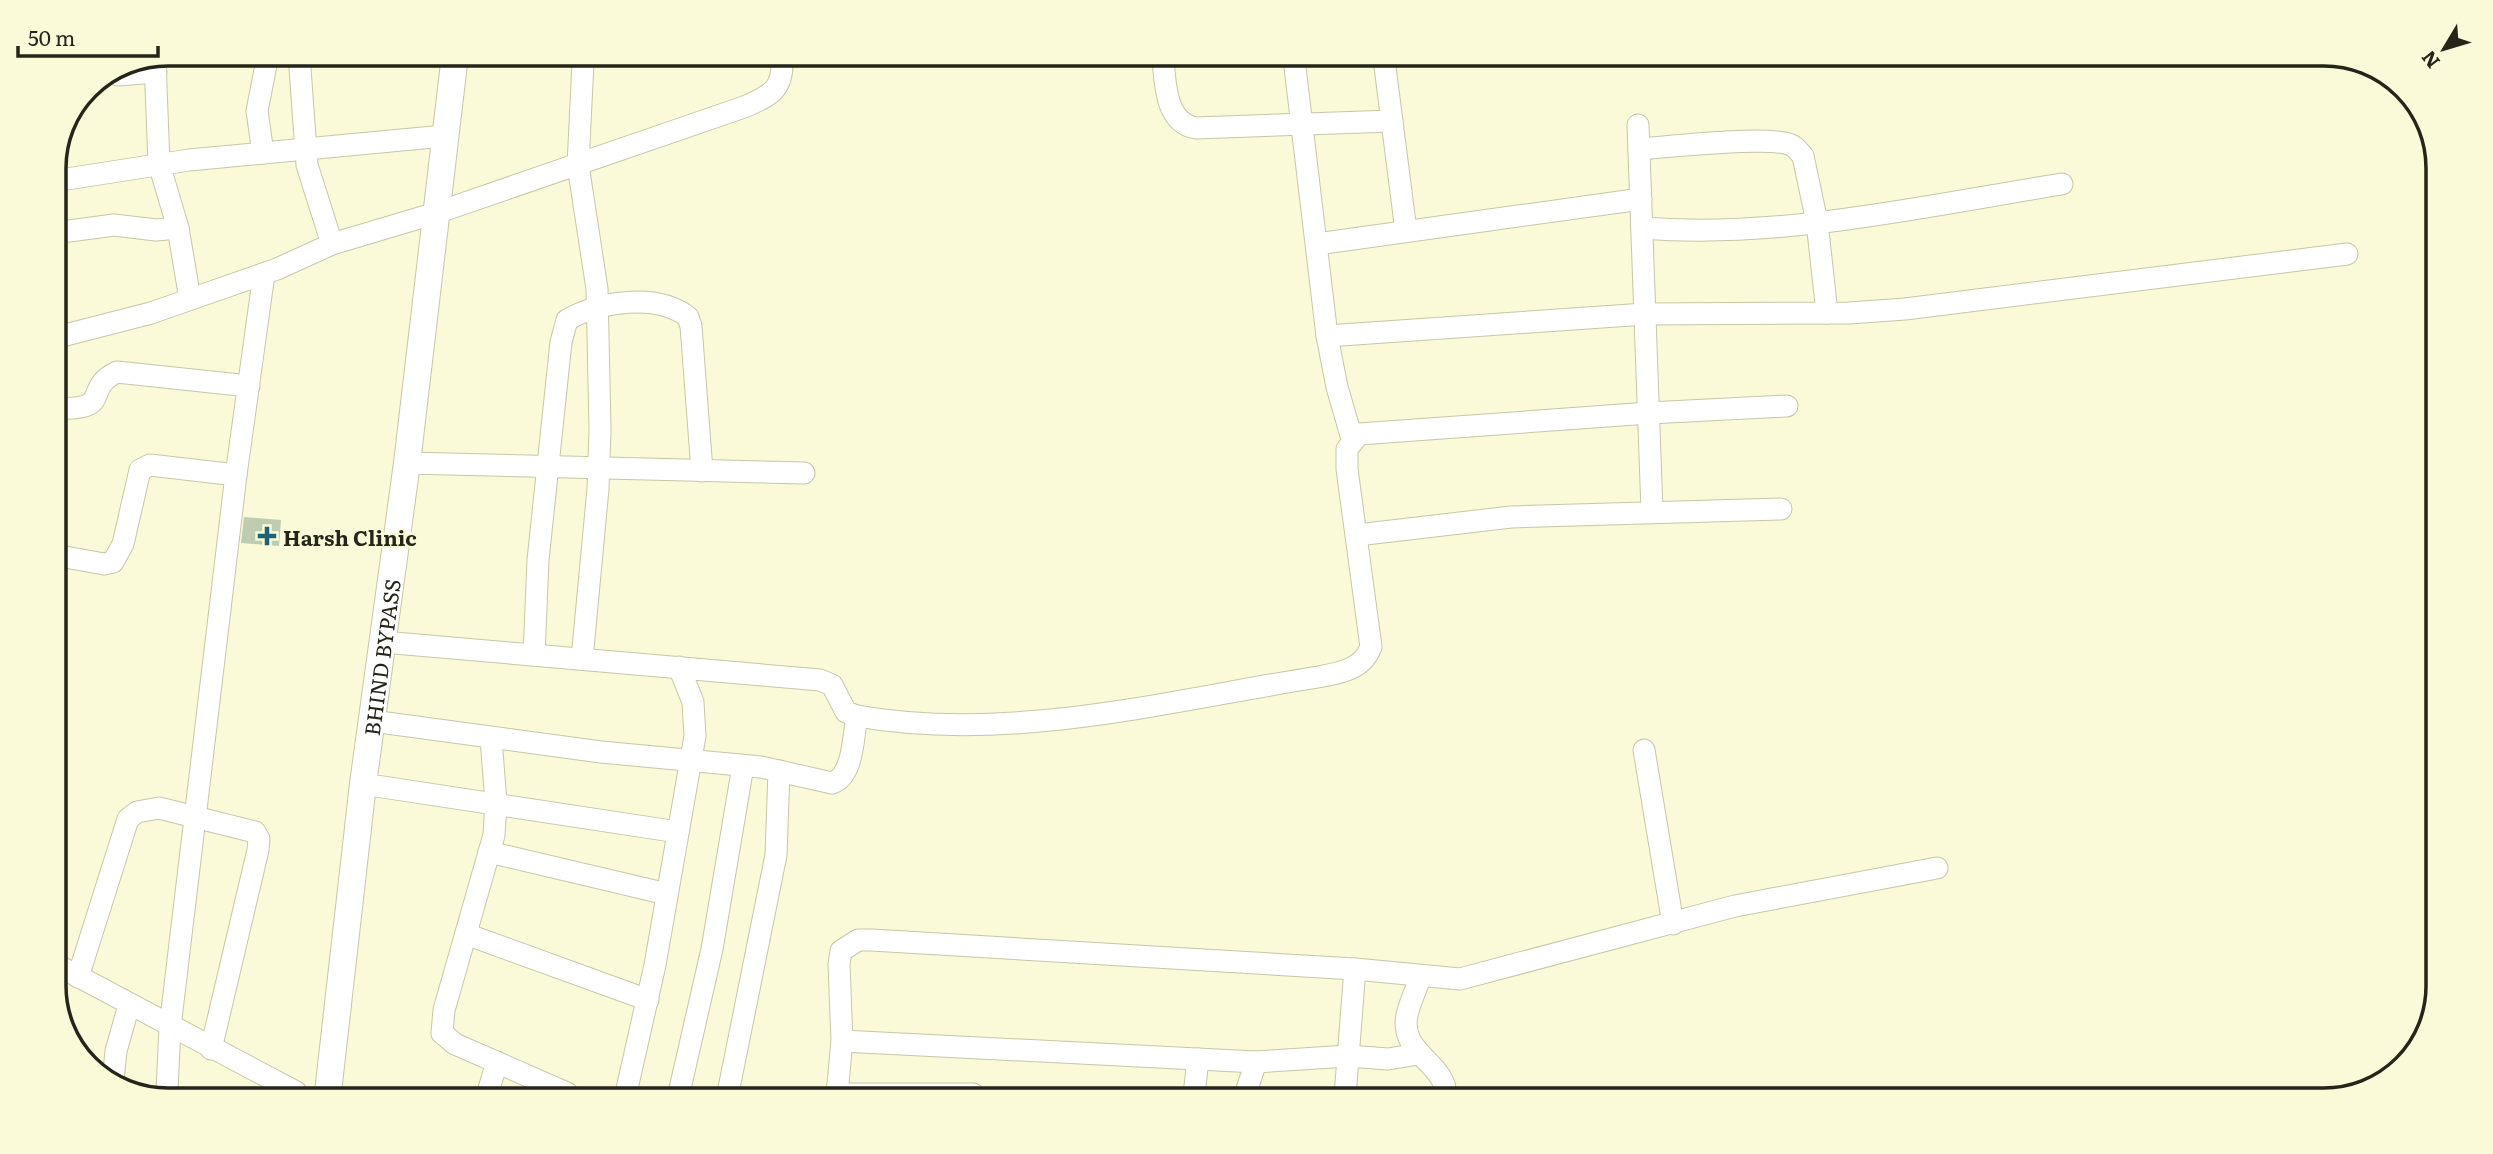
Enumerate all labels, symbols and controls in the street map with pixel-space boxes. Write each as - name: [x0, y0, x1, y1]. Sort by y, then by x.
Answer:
- scale bar: [18, 14, 158, 58]
- north arrow: [2409, 14, 2479, 84]
- text: 50 m: [28, 21, 75, 52]
- text: N: [2414, 45, 2446, 75]
- place label: Harsh Clinic: [283, 521, 417, 552]
- marker: Harsh Clinic: [257, 526, 277, 546]
- street label: BHIND BYPASS: [354, 577, 406, 738]

